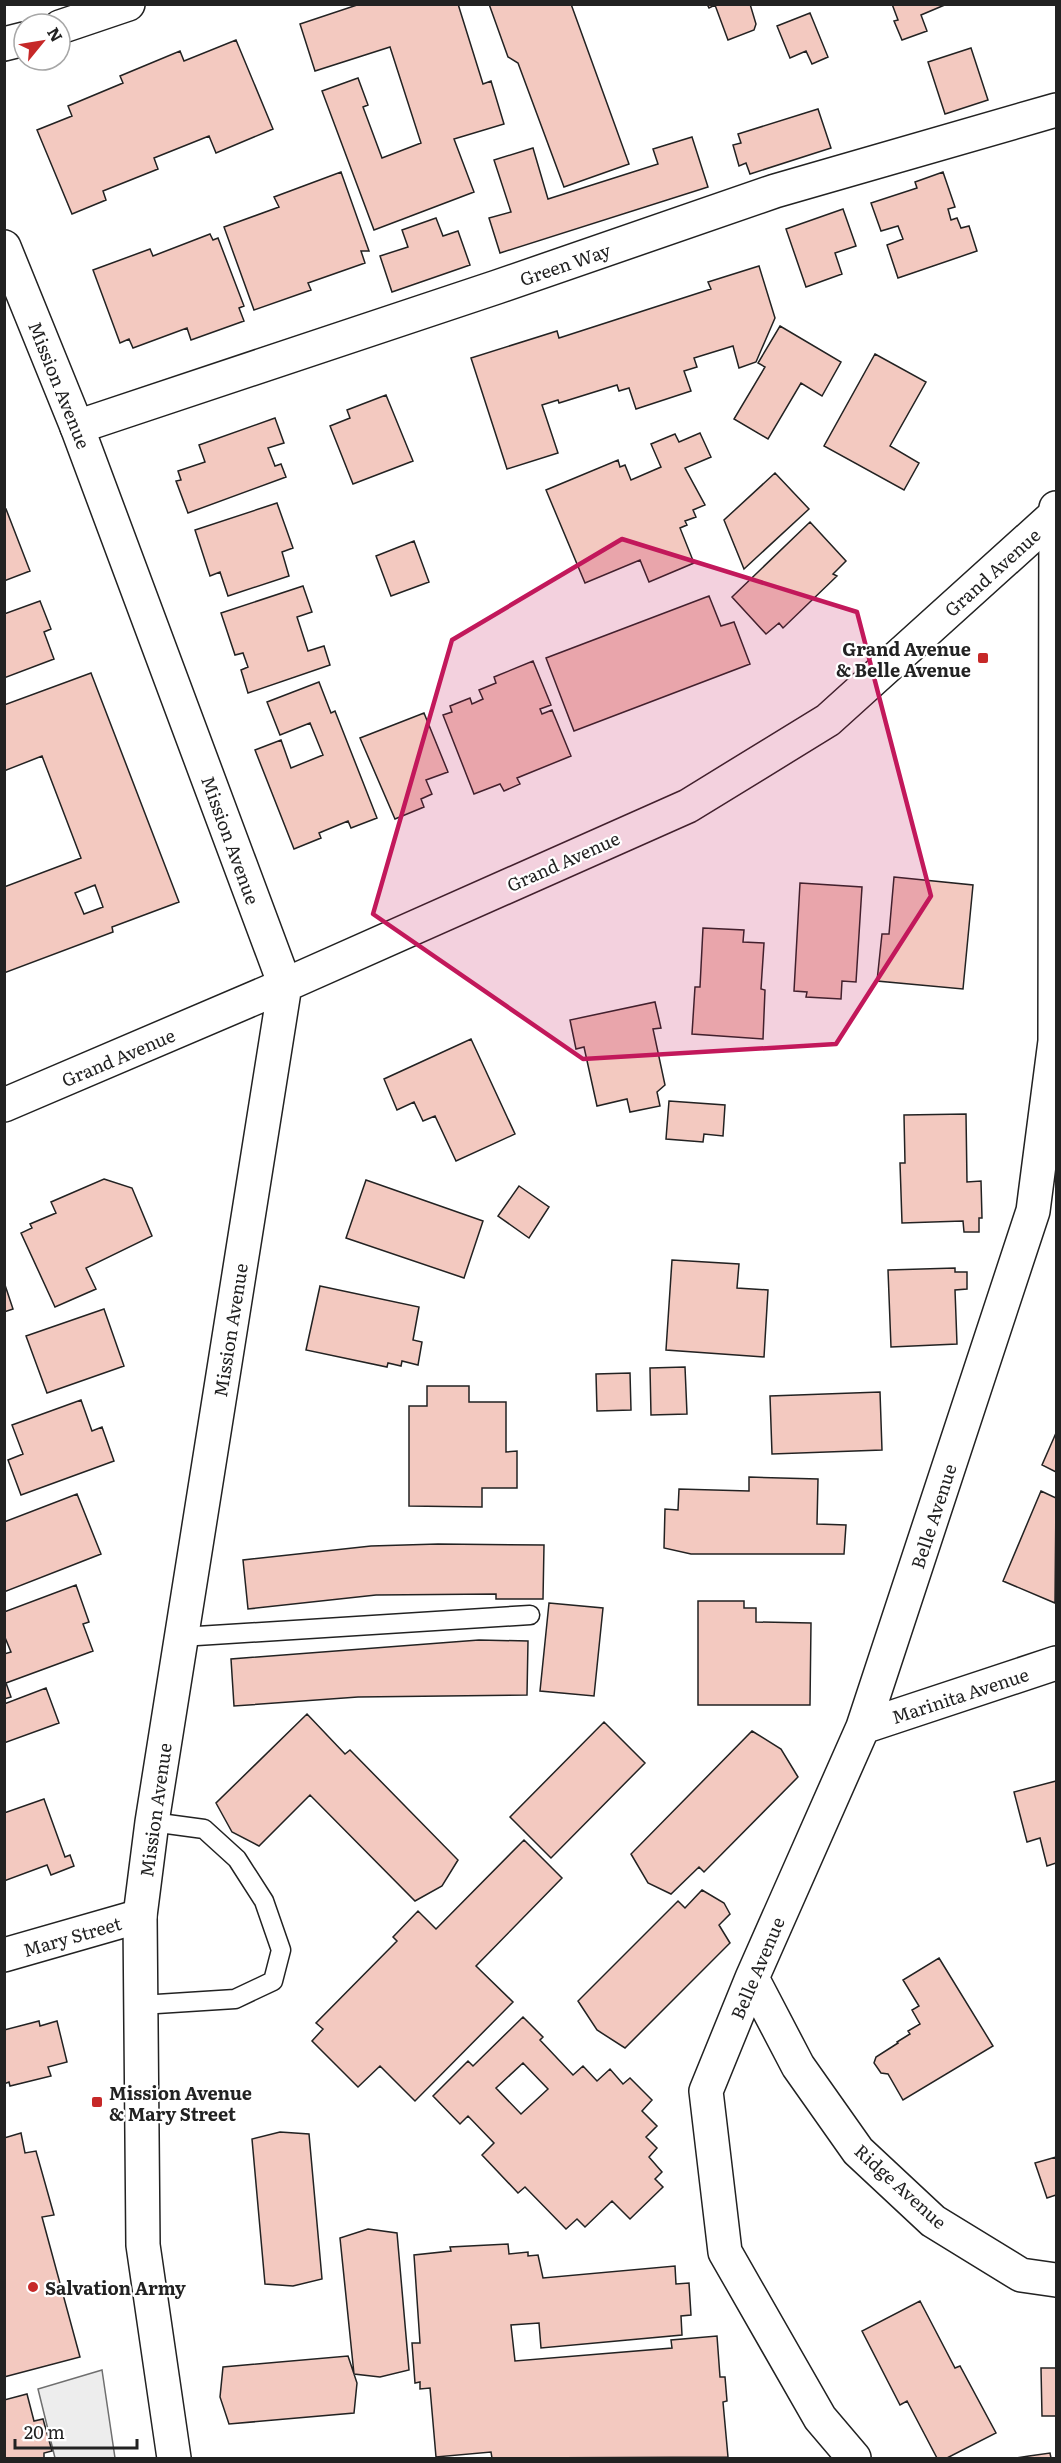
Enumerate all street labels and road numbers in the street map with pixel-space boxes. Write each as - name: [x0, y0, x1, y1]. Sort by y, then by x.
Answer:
- street label: Green Way: [516, 236, 615, 292]
- street label: Mission Avenue: [22, 317, 98, 453]
- street label: Grand Avenue: [938, 521, 1046, 623]
- street label: Mission Avenue: [195, 772, 267, 908]
- street label: Grand Avenue: [502, 824, 624, 898]
- street label: Grand Avenue: [57, 1021, 179, 1093]
- street label: Mission Avenue: [206, 1261, 254, 1399]
- street label: Belle Avenue: [903, 1460, 963, 1572]
- street label: Marinita Avenue: [888, 1660, 1032, 1730]
- street label: Mission Avenue: [132, 1741, 178, 1879]
- street label: Mary Street: [20, 1909, 125, 1963]
- street label: Belle Avenue: [723, 1913, 791, 2023]
- street label: Ridge Avenue: [849, 2137, 953, 2235]

